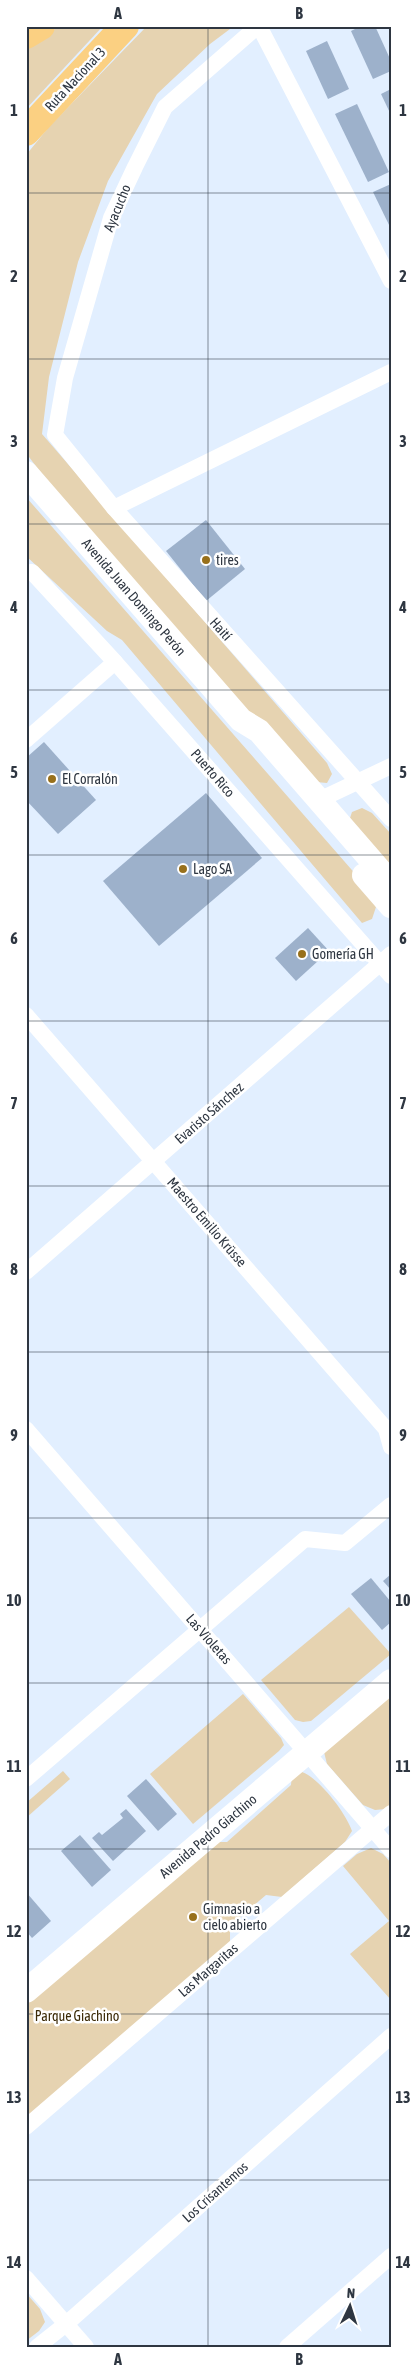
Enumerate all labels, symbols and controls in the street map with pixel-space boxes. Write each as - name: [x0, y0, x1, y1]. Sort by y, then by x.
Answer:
- text: A: [113, 4, 122, 22]
- text: B: [295, 4, 303, 22]
- street label: Ruta Nacional 3: [41, 44, 109, 114]
- text: 1: [10, 101, 18, 119]
- text: 1: [399, 101, 407, 119]
- street label: Ayacucho: [100, 182, 134, 234]
- text: 2: [10, 267, 18, 285]
- text: 2: [399, 267, 407, 285]
- text: 3: [10, 432, 18, 450]
- text: 3: [399, 432, 407, 450]
- street label: Avenida Juan Domingo Perón: [79, 535, 189, 659]
- place label: tires: [216, 552, 239, 568]
- marker: tires: [200, 554, 212, 566]
- text: 4: [9, 598, 18, 616]
- text: 4: [398, 598, 407, 616]
- street label: Haití: [207, 614, 235, 644]
- street label: Puerto Rico: [188, 746, 238, 800]
- text: 5: [10, 763, 18, 781]
- text: 5: [399, 763, 407, 781]
- place label: El Corralón: [62, 771, 118, 787]
- marker: El Corralón: [46, 773, 58, 785]
- place label: Lago SA: [193, 861, 232, 877]
- marker: Lago SA: [177, 863, 189, 875]
- text: 6: [10, 929, 18, 947]
- text: 6: [399, 929, 407, 947]
- place label: Gomería GH: [312, 946, 374, 962]
- marker: Gomería GH: [296, 948, 308, 960]
- street label: Evaristo Sánchez: [172, 1079, 246, 1147]
- text: 7: [10, 1094, 18, 1112]
- text: 7: [399, 1094, 407, 1112]
- street label: Maestro Emilio Krüsse: [164, 1174, 250, 1270]
- text: 8: [10, 1260, 18, 1278]
- text: 8: [399, 1260, 407, 1278]
- text: 9: [10, 1426, 18, 1444]
- text: 9: [399, 1426, 407, 1444]
- text: 10: [6, 1591, 22, 1609]
- text: 10: [395, 1591, 411, 1609]
- street label: Las Violetas: [183, 1611, 235, 1667]
- text: 11: [6, 1757, 22, 1775]
- text: 11: [395, 1757, 411, 1775]
- street label: Avenida Pedro Giachino: [156, 1791, 260, 1881]
- place label: Gimnasio a cielo abierto: [203, 1901, 267, 1933]
- marker: Gimnasio a cielo abierto: [187, 1911, 199, 1923]
- text: 12: [6, 1922, 22, 1940]
- text: 12: [395, 1922, 411, 1940]
- street label: Las Margaritas: [175, 1940, 241, 2000]
- park label: Parque Giachino: [35, 2008, 119, 2024]
- text: 13: [6, 2088, 22, 2106]
- text: 13: [395, 2088, 411, 2106]
- street label: Los Crisantemos: [179, 2158, 251, 2226]
- text: 14: [6, 2253, 22, 2271]
- text: 14: [395, 2253, 411, 2271]
- north arrow: [324, 2280, 374, 2330]
- text: N: [346, 2285, 356, 2301]
- text: A: [113, 2350, 122, 2368]
- text: B: [295, 2350, 303, 2368]

